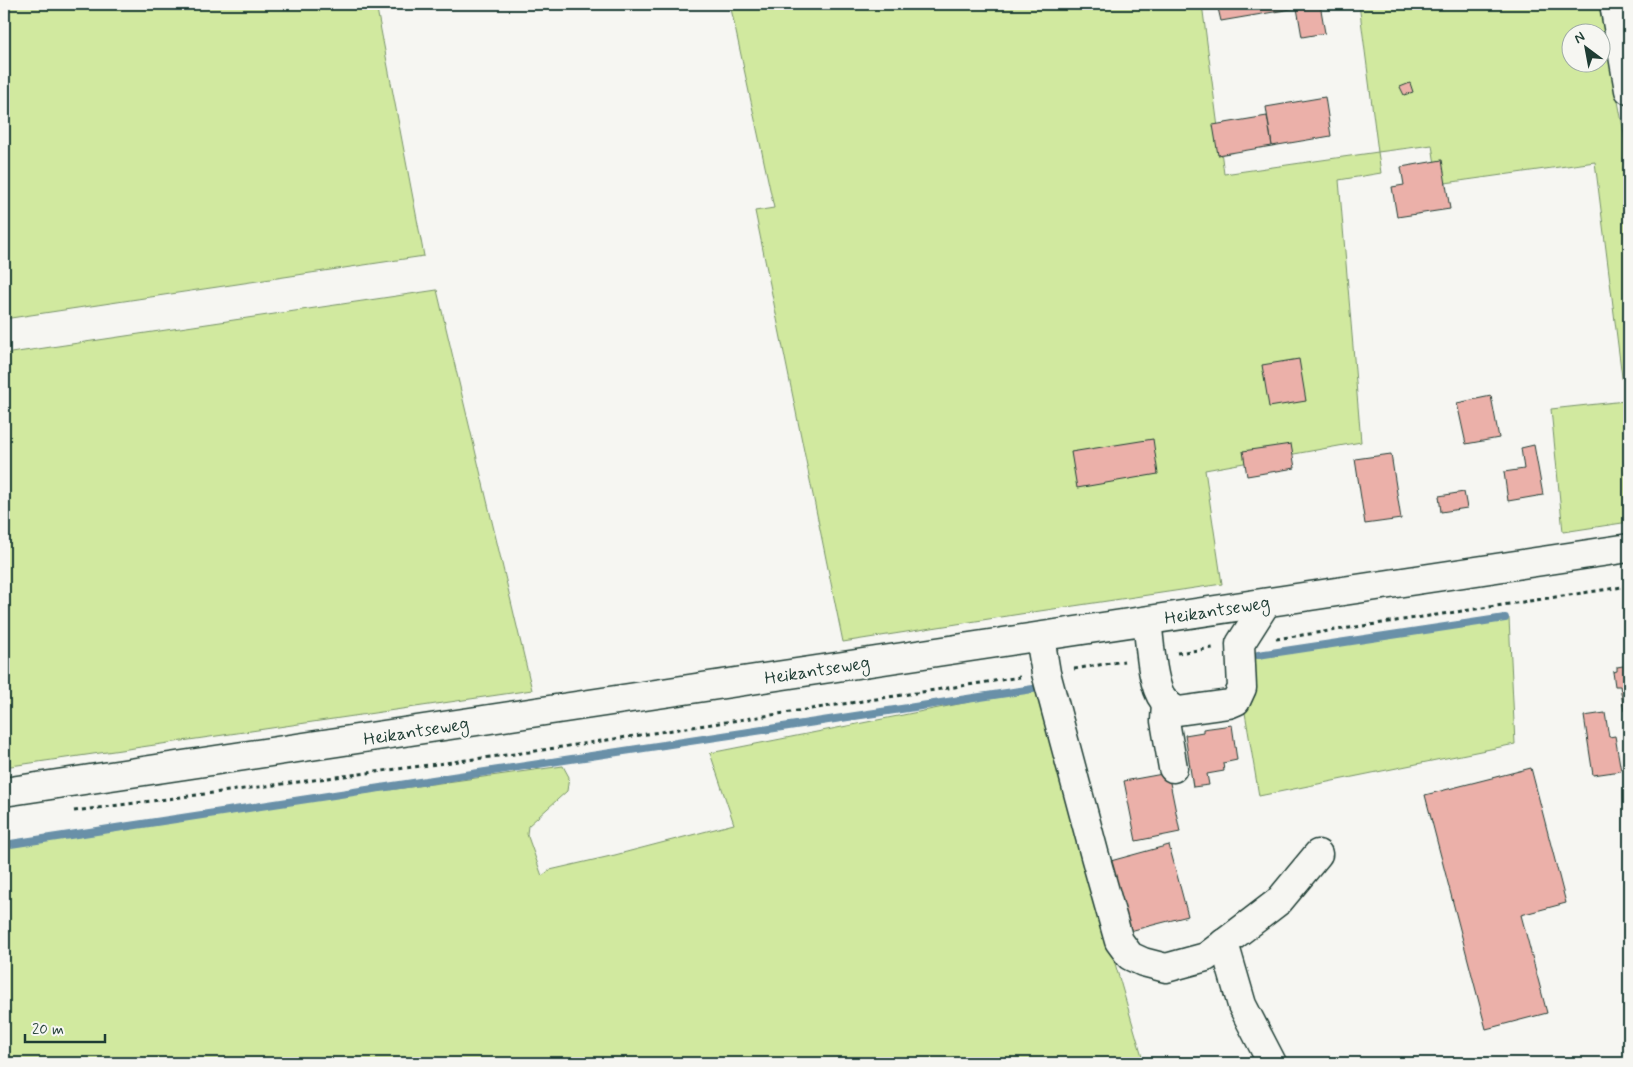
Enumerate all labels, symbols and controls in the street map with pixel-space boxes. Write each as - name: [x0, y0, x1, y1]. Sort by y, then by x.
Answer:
- north arrow: [1560, 22, 1610, 72]
- text: N: [1571, 28, 1588, 48]
- street label: Heikantseweg: [1163, 591, 1272, 632]
- street label: Heikantseweg: [763, 651, 872, 692]
- street label: Heikantseweg: [362, 712, 471, 753]
- scale bar: [25, 1012, 105, 1044]
- text: 20 m: [32, 1020, 64, 1040]

